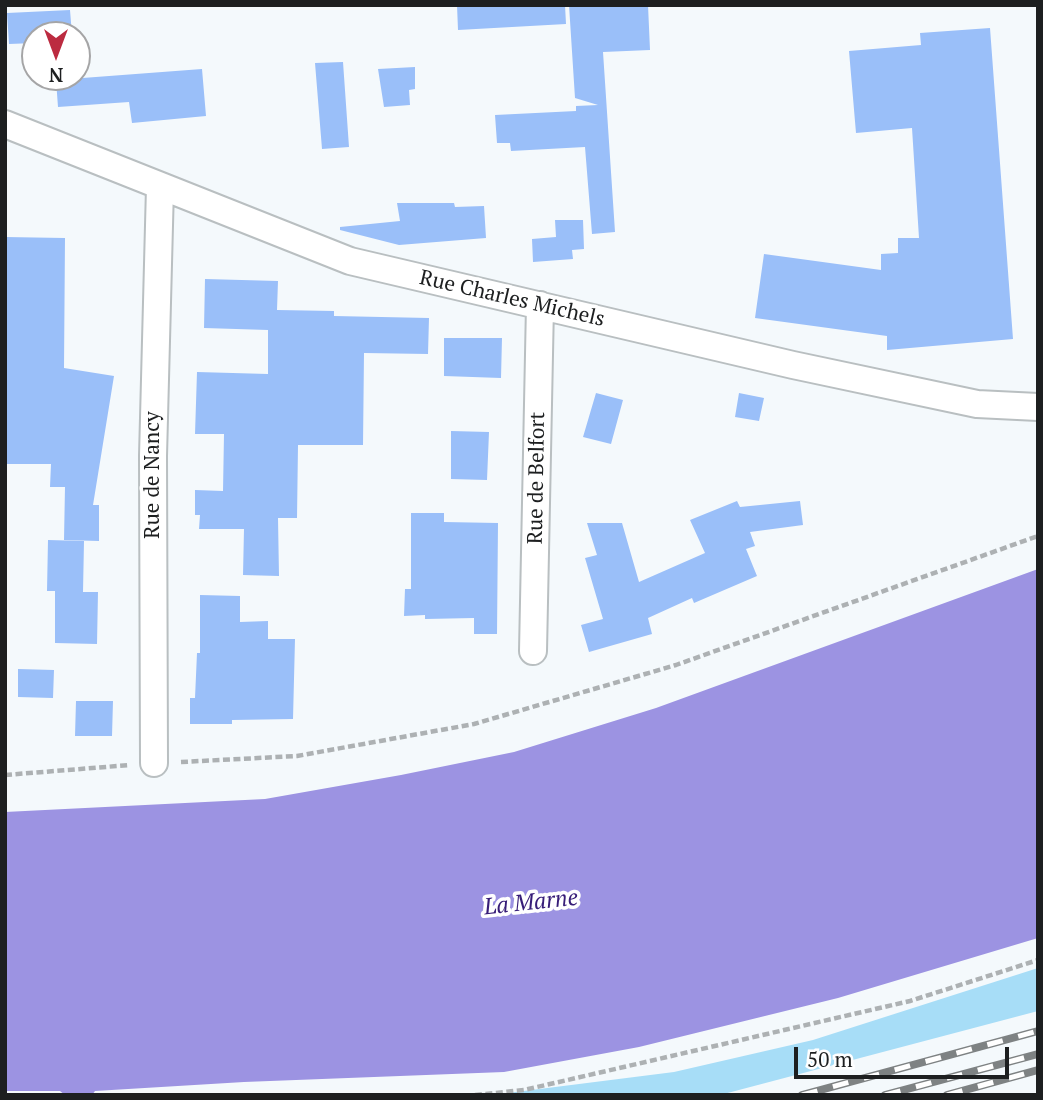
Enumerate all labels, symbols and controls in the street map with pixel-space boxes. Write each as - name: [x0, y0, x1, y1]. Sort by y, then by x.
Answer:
- north arrow: [21, 21, 91, 91]
- text: N: [49, 63, 63, 88]
- street label: Rue Charles Michels: [417, 265, 607, 333]
- street label: Rue de Nancy: [140, 411, 166, 539]
- street label: Rue de Belfort: [523, 412, 551, 544]
- water label: La Marne: [483, 884, 579, 922]
- scale bar: [798, 1034, 1013, 1078]
- text: 50 m: [807, 1045, 853, 1073]

